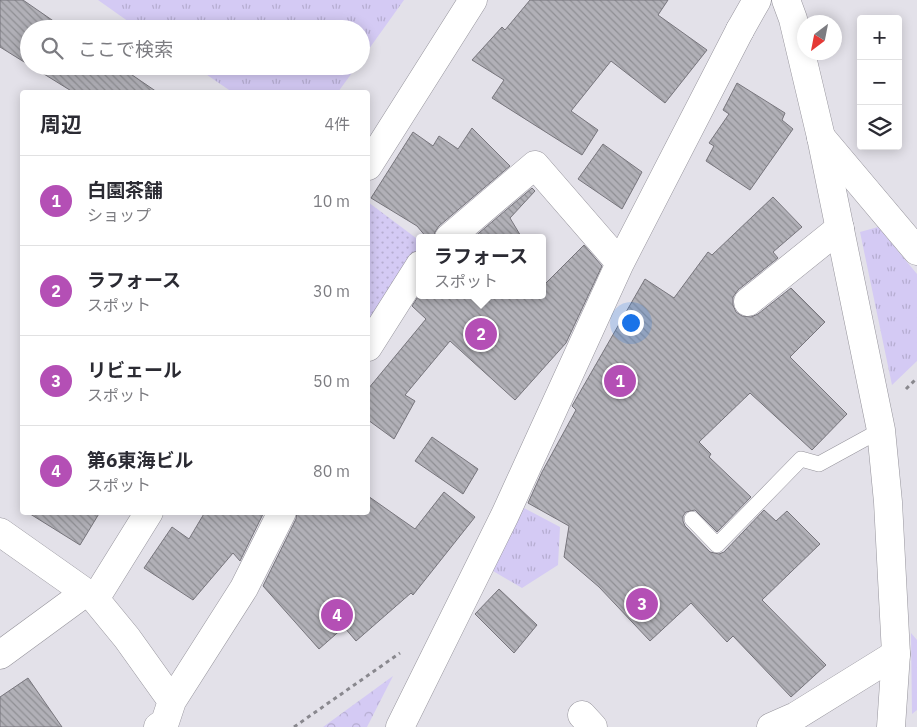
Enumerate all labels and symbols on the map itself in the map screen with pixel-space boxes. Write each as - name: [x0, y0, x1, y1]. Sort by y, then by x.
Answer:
- north arrow: [797, 15, 842, 60]
- your location: [618, 310, 644, 336]
- pin: 2: [465, 315, 497, 353]
- pin: 1: [604, 362, 636, 400]
- pin: 3: [626, 585, 658, 623]
- pin: 4: [321, 596, 353, 634]

